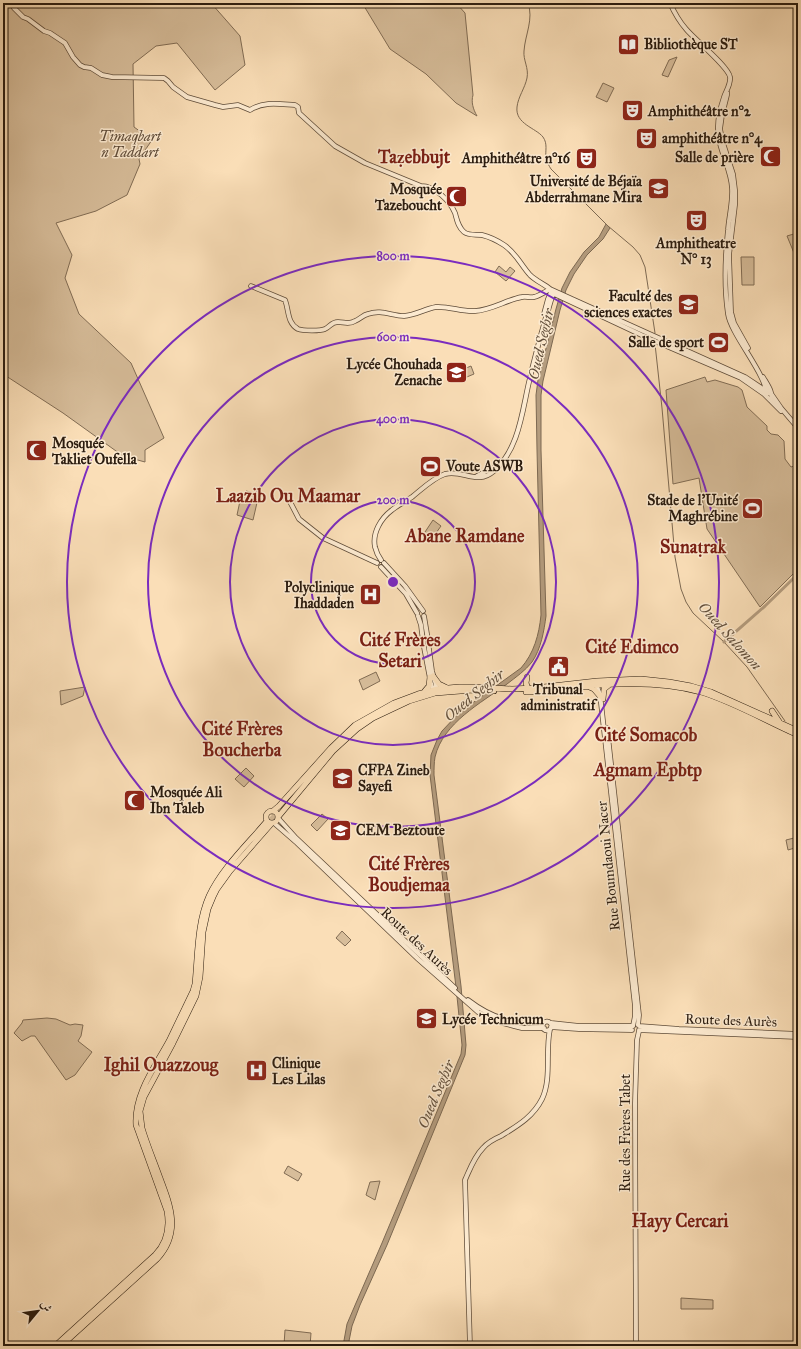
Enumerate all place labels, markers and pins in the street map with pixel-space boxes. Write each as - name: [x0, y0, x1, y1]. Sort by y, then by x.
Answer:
- library icon: Bibliothèque ST: [615, 31, 641, 57]
- place label: Bibliothèque ST: [644, 36, 738, 54]
- theatre icon: Amphithéâtre n°2: [620, 98, 646, 124]
- place label: Amphithéâtre n°2: [647, 103, 752, 121]
- theatre icon: amphithéâtre n°4: [634, 125, 660, 151]
- place label: amphithéâtre n°4: [662, 130, 763, 148]
- mosque icon: Salle de prière: [757, 144, 783, 170]
- theatre icon: Amphithéâtre n°16: [573, 145, 599, 171]
- place label: Salle de prière: [675, 149, 754, 167]
- place label: Amphithéâtre n°16: [461, 150, 571, 168]
- place label: Université de Béjaïa Abderrahmane Mira: [524, 173, 643, 206]
- school or university icon: Université de Béjaïa Abderrahmane Mira: [645, 176, 671, 202]
- place label: Mosquée Tazeboucht: [374, 181, 442, 214]
- mosque icon: Mosquée Tazeboucht: [444, 184, 470, 210]
- theatre icon: Amphitheatre N° 13: [683, 208, 709, 234]
- place label: Amphitheatre N° 13: [655, 235, 736, 269]
- place label: Faculté des sciences exactes: [584, 288, 672, 321]
- school or university icon: Faculté des sciences exactes: [675, 291, 701, 317]
- sports icon: Salle de sport: [706, 329, 732, 355]
- place label: Salle de sport: [628, 334, 704, 352]
- place label: Lycée Chouhada Zenache: [346, 356, 443, 389]
- school or university icon: Lycée Chouhada Zenache: [444, 359, 470, 385]
- place label: Mosquée Takliet Oufella: [51, 435, 138, 468]
- mosque icon: Mosquée Takliet Oufella: [24, 438, 50, 464]
- sports icon: Voute ASWB: [417, 453, 443, 479]
- place label: Voute ASWB: [445, 458, 523, 475]
- place label: Stade de l'Unité Maghrébine: [647, 492, 739, 526]
- sports icon: Stade de l'Unité Maghrébine: [740, 495, 766, 521]
- centre of rings: [386, 575, 400, 589]
- place label: Polyclinique Ihaddaden: [284, 579, 354, 612]
- hospital icon: Polyclinique Ihaddaden: [357, 582, 383, 608]
- public building icon: Tribunal administratif: [545, 654, 571, 680]
- place label: Tribunal administratif: [521, 681, 598, 714]
- place label: CFPA Zineb Sayefi: [358, 762, 430, 796]
- school or university icon: CFPA Zineb Sayefi: [330, 765, 356, 791]
- place label: Mosquée Ali Ibn Taleb: [150, 784, 223, 817]
- mosque icon: Mosquée Ali Ibn Taleb: [121, 787, 147, 813]
- school or university icon: CEM Beztoute: [328, 817, 354, 843]
- place label: CEM Beztoute: [356, 822, 445, 839]
- school or university icon: Lycée Technicum: [414, 1006, 440, 1032]
- place label: Lycée Technicum: [442, 1011, 544, 1029]
- place label: Clinique Les Lilas: [272, 1055, 325, 1088]
- hospital icon: Clinique Les Lilas: [243, 1058, 269, 1084]

